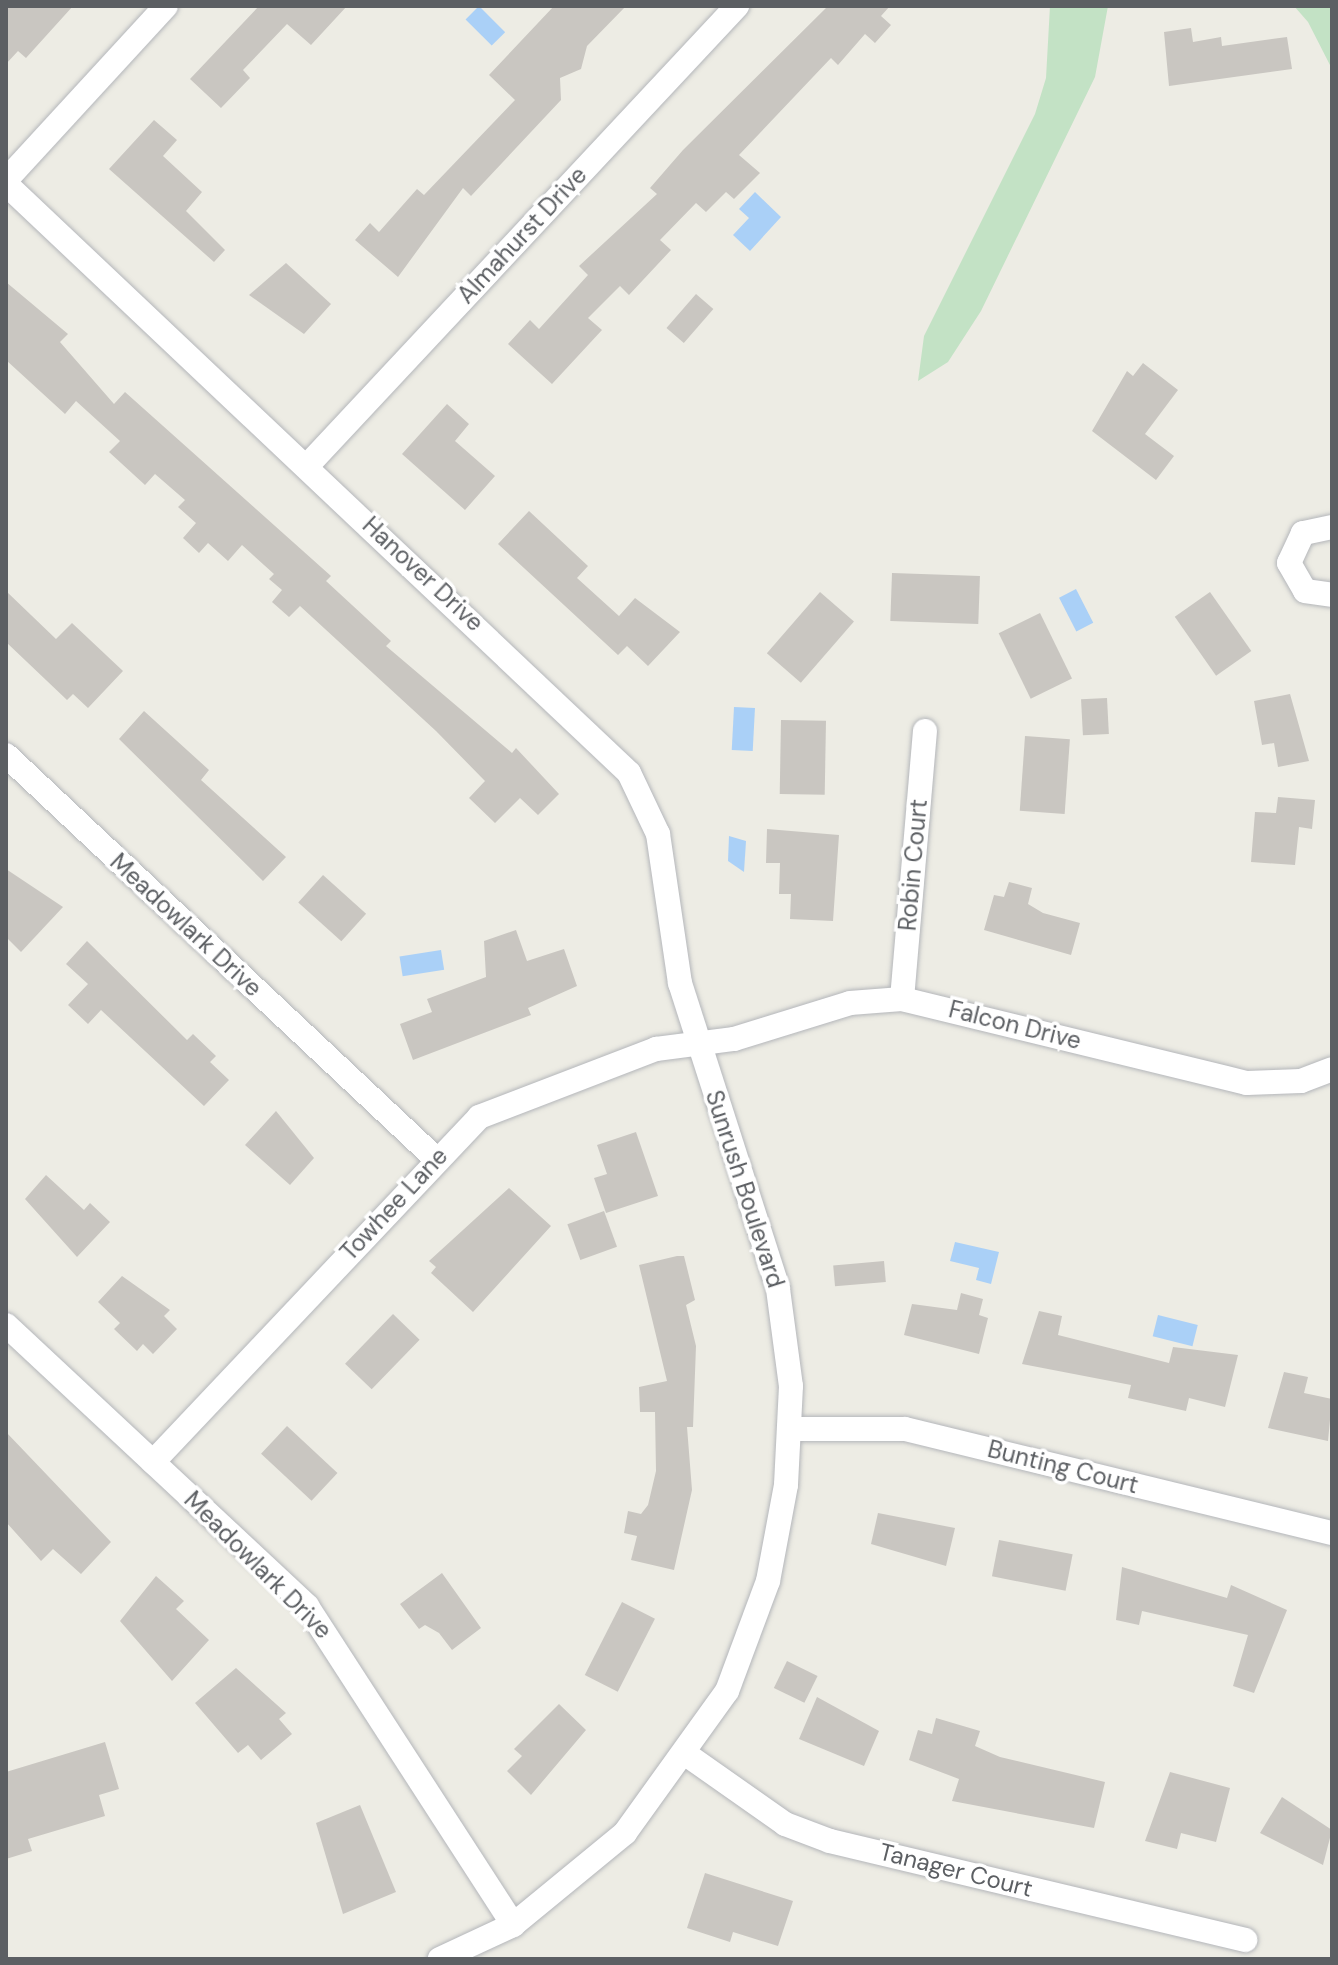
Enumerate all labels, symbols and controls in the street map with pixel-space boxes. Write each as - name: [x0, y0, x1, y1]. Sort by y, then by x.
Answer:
- street label: Almahurst Drive: [451, 161, 593, 309]
- street label: Hanover Drive: [357, 511, 489, 637]
- street label: Robin Court: [893, 798, 933, 932]
- street label: Meadowlark Drive: [104, 847, 268, 1003]
- street label: Falcon Drive: [946, 995, 1084, 1055]
- street label: Sunrush Boulevard: [699, 1087, 791, 1291]
- street label: Towhee Lane: [334, 1142, 454, 1266]
- street label: Bunting Court: [985, 1434, 1141, 1500]
- street label: Meadowlark Drive: [178, 1485, 338, 1645]
- street label: Tanager Court: [876, 1837, 1036, 1903]

